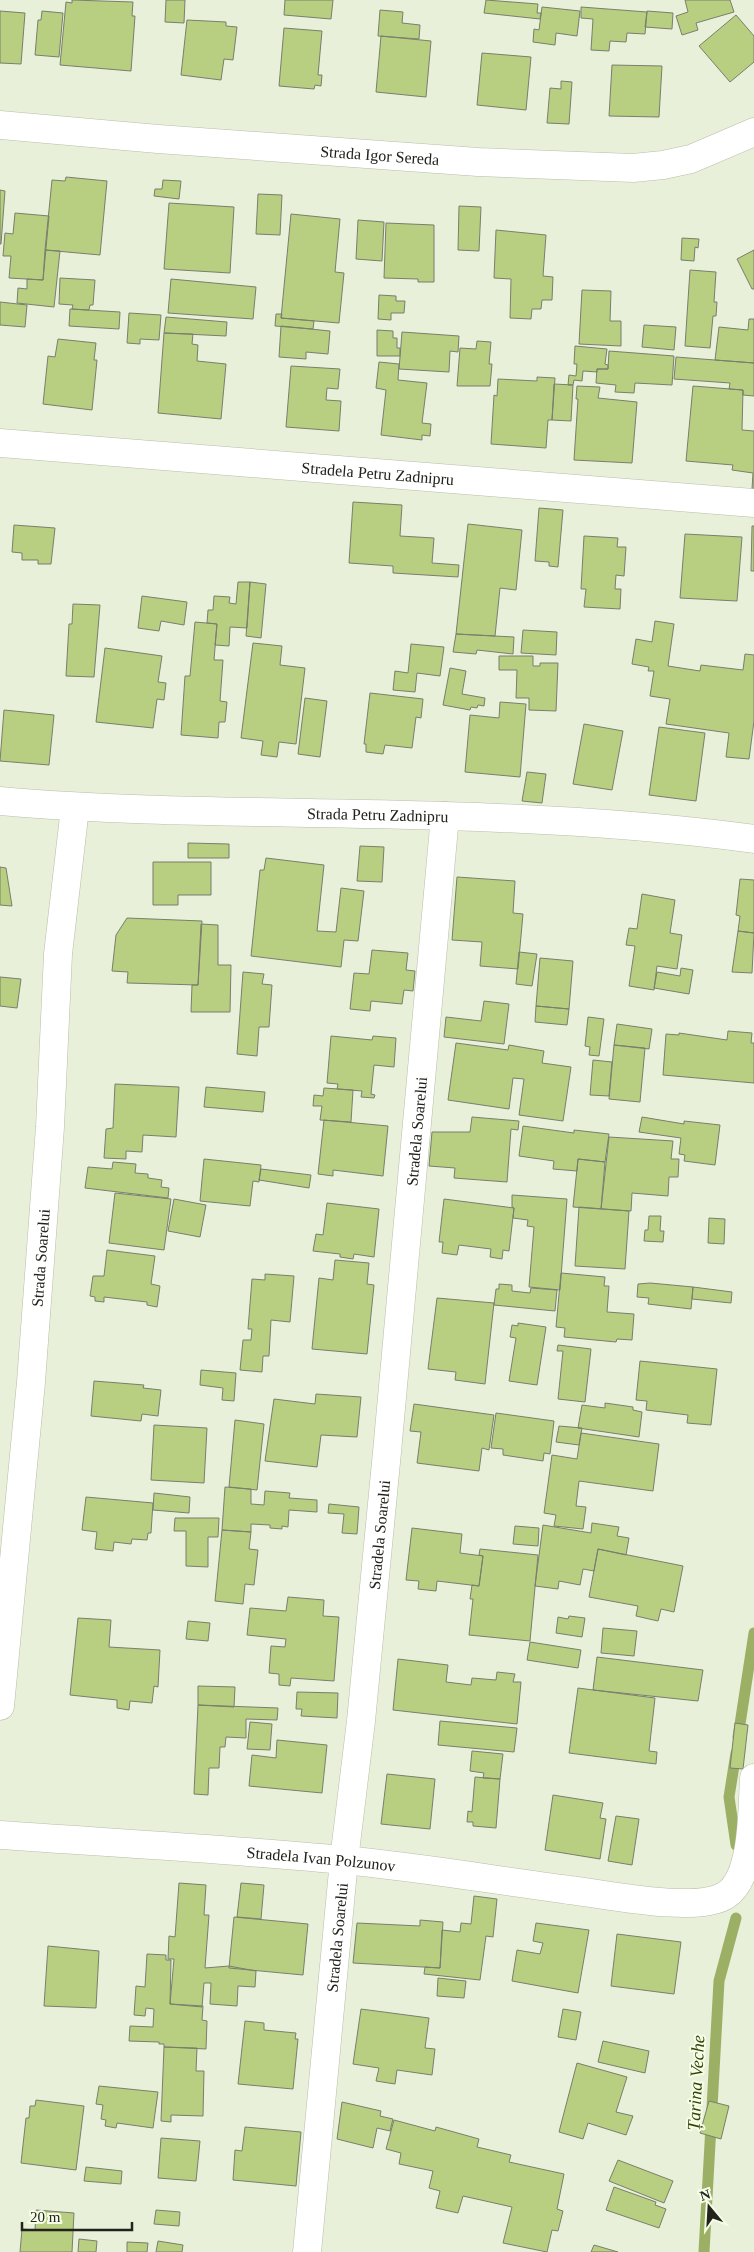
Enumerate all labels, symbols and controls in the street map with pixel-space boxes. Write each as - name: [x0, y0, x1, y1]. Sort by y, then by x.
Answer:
- street label: Strada Igor Sereda: [320, 142, 440, 168]
- street label: Stradela Petru Zadnipru: [301, 459, 455, 488]
- street label: Strada Petru Zadnipru: [307, 804, 449, 825]
- street label: Stradela Soarelui: [403, 1075, 430, 1187]
- street label: Strada Soarelui: [28, 1208, 52, 1307]
- street label: Stradela Soarelui: [365, 1479, 393, 1590]
- street label: Stradela Ivan Polzunov: [246, 1843, 396, 1874]
- street label: Stradela Soarelui: [323, 1881, 350, 1993]
- water label: Țarina Veche: [684, 2035, 708, 2131]
- north arrow: [684, 2182, 734, 2232]
- text: N: [698, 2186, 712, 2204]
- scale bar: [22, 2200, 132, 2232]
- text: 20 m: [30, 2209, 61, 2225]

